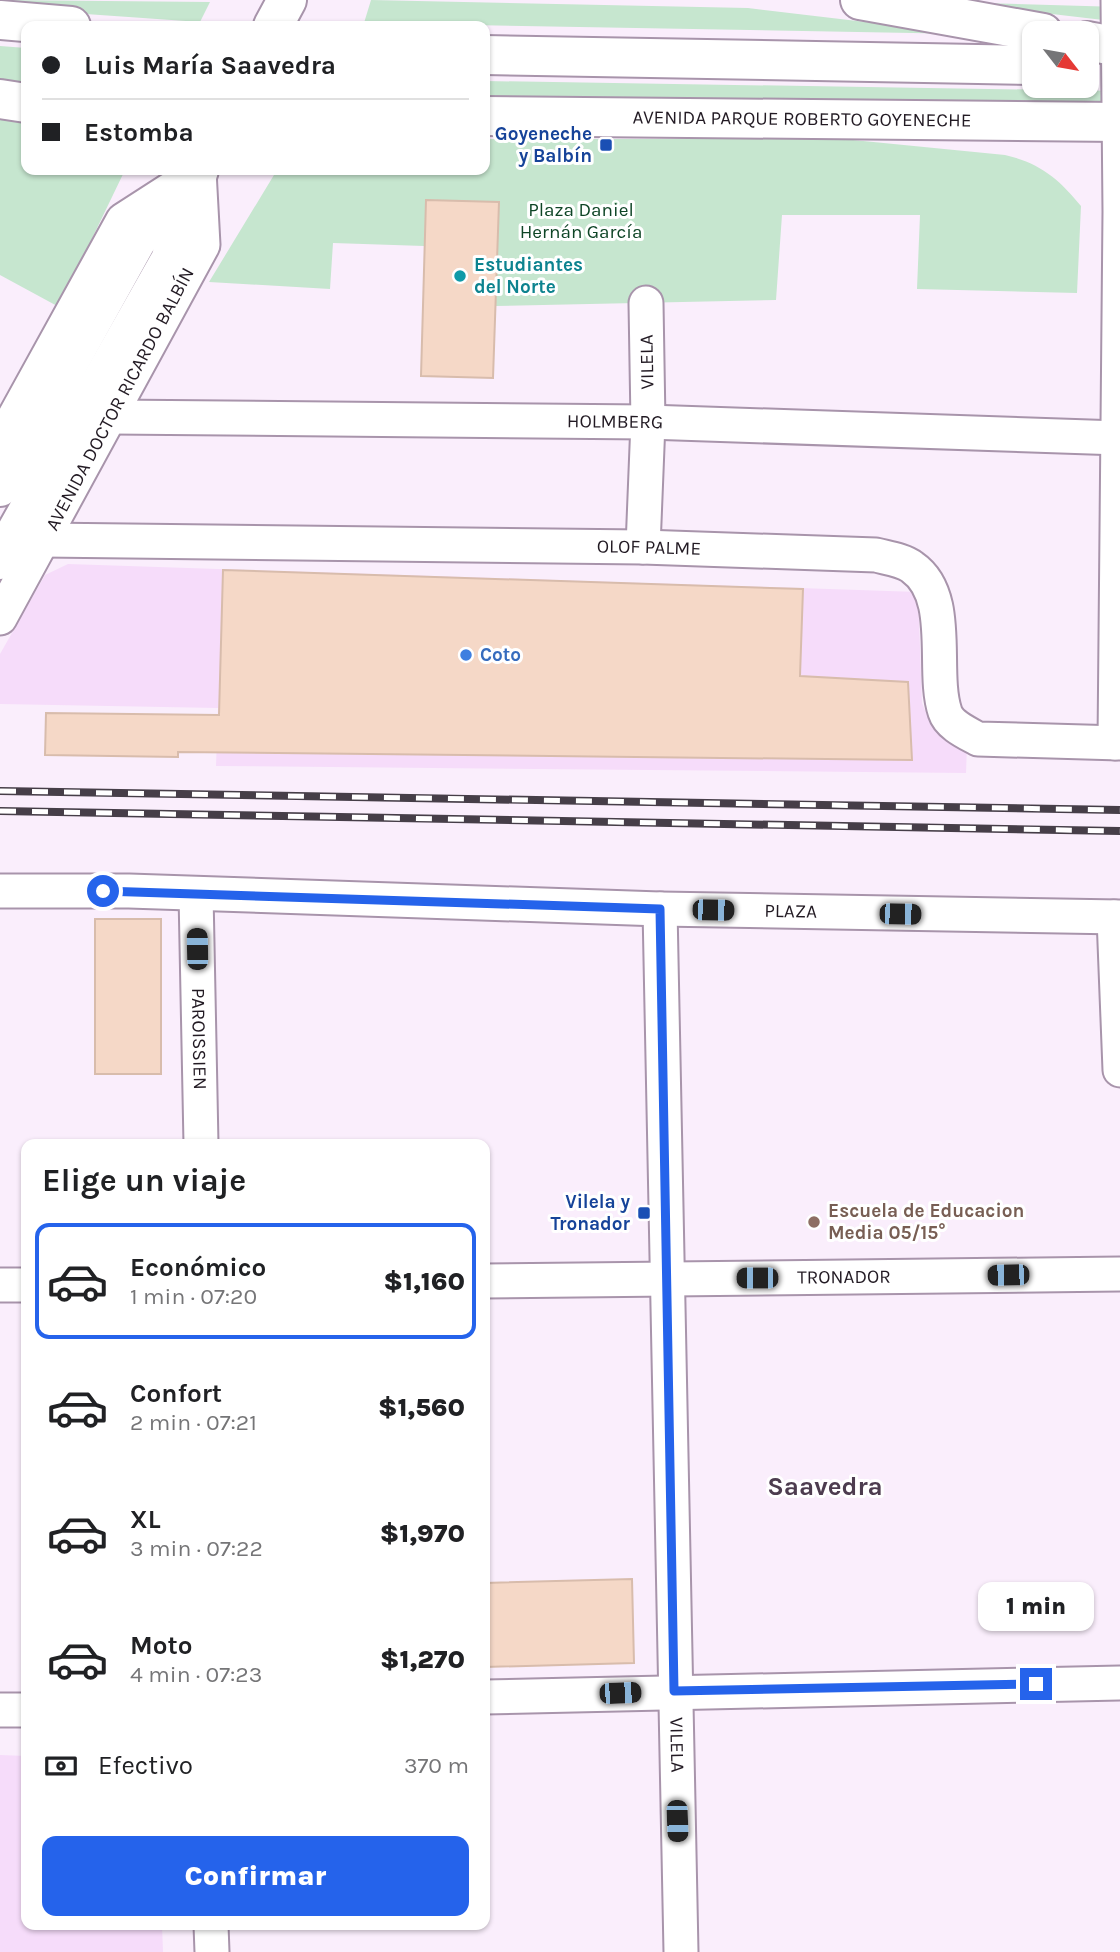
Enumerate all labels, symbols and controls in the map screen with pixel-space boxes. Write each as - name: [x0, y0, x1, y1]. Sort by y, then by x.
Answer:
- north arrow: [1022, 21, 1099, 98]
- map controls: [1022, 21, 1099, 98]
- text: Luis María Saavedra: [84, 50, 336, 81]
- street label: AVENIDA PARQUE ROBERTO GOYENECHE: [632, 106, 972, 132]
- text: Estomba: [84, 117, 194, 148]
- place label: Goyeneche y Balbín: [495, 123, 592, 167]
- marker: Goyeneche y Balbín: [598, 137, 614, 153]
- park label: Plaza Daniel Hernán García: [520, 199, 642, 243]
- place label: Estudiantes del Norte: [474, 254, 583, 298]
- street label: AVENIDA DOCTOR RICARDO BALBÍN: [40, 263, 199, 534]
- marker: Estudiantes del Norte: [452, 268, 468, 284]
- street label: VILELA: [636, 334, 658, 390]
- street label: HOLMBERG: [567, 410, 664, 434]
- street label: OLOF PALME: [597, 535, 701, 560]
- place label: Coto: [480, 644, 521, 666]
- marker: Coto: [458, 647, 474, 663]
- route start: [87, 875, 119, 907]
- car: [692, 899, 735, 921]
- street label: PLAZA: [764, 900, 817, 923]
- car: [879, 903, 922, 925]
- car: [187, 928, 208, 970]
- street label: PAROISSIEN: [187, 988, 211, 1090]
- text: Elige un viaje: [42, 1162, 246, 1199]
- place label: Vilela y Tronador: [550, 1191, 631, 1235]
- place label: Escuela de Educacion Media 05/15°: [828, 1200, 1024, 1244]
- marker: Vilela y Tronador: [636, 1205, 652, 1221]
- marker: Escuela de Educacion Media 05/15°: [806, 1214, 822, 1230]
- icon: car: [46, 1250, 109, 1313]
- text: Económico: [130, 1252, 266, 1283]
- car: [987, 1264, 1030, 1286]
- text: $1,160: [384, 1266, 465, 1297]
- street label: TRONADOR: [797, 1266, 891, 1289]
- car: [737, 1268, 779, 1289]
- text: 1 min · 07:20: [130, 1283, 257, 1310]
- icon: car: [46, 1376, 109, 1439]
- text: Confort: [130, 1378, 222, 1409]
- text: $1,560: [378, 1392, 465, 1423]
- text: 2 min · 07:21: [130, 1409, 257, 1436]
- district label: Saavedra: [767, 1471, 883, 1502]
- icon: car: [46, 1502, 109, 1565]
- text: XL: [130, 1504, 161, 1535]
- text: $1,970: [380, 1518, 465, 1549]
- text: 3 min · 07:22: [130, 1535, 263, 1562]
- callout: 1 min: [978, 1582, 1094, 1632]
- text: 1 min: [1006, 1593, 1066, 1620]
- icon: car: [46, 1628, 109, 1691]
- text: Moto: [130, 1630, 192, 1661]
- text: $1,270: [380, 1644, 465, 1675]
- text: 4 min · 07:23: [130, 1661, 262, 1688]
- route end: [1020, 1668, 1052, 1700]
- car: [599, 1682, 642, 1704]
- street label: VILELA: [665, 1717, 688, 1773]
- icon: cash: [42, 1747, 80, 1785]
- text: Efectivo: [98, 1750, 193, 1781]
- text: 370 m: [404, 1752, 469, 1779]
- car: [666, 1800, 689, 1842]
- button: Confirmar: [42, 1836, 469, 1916]

